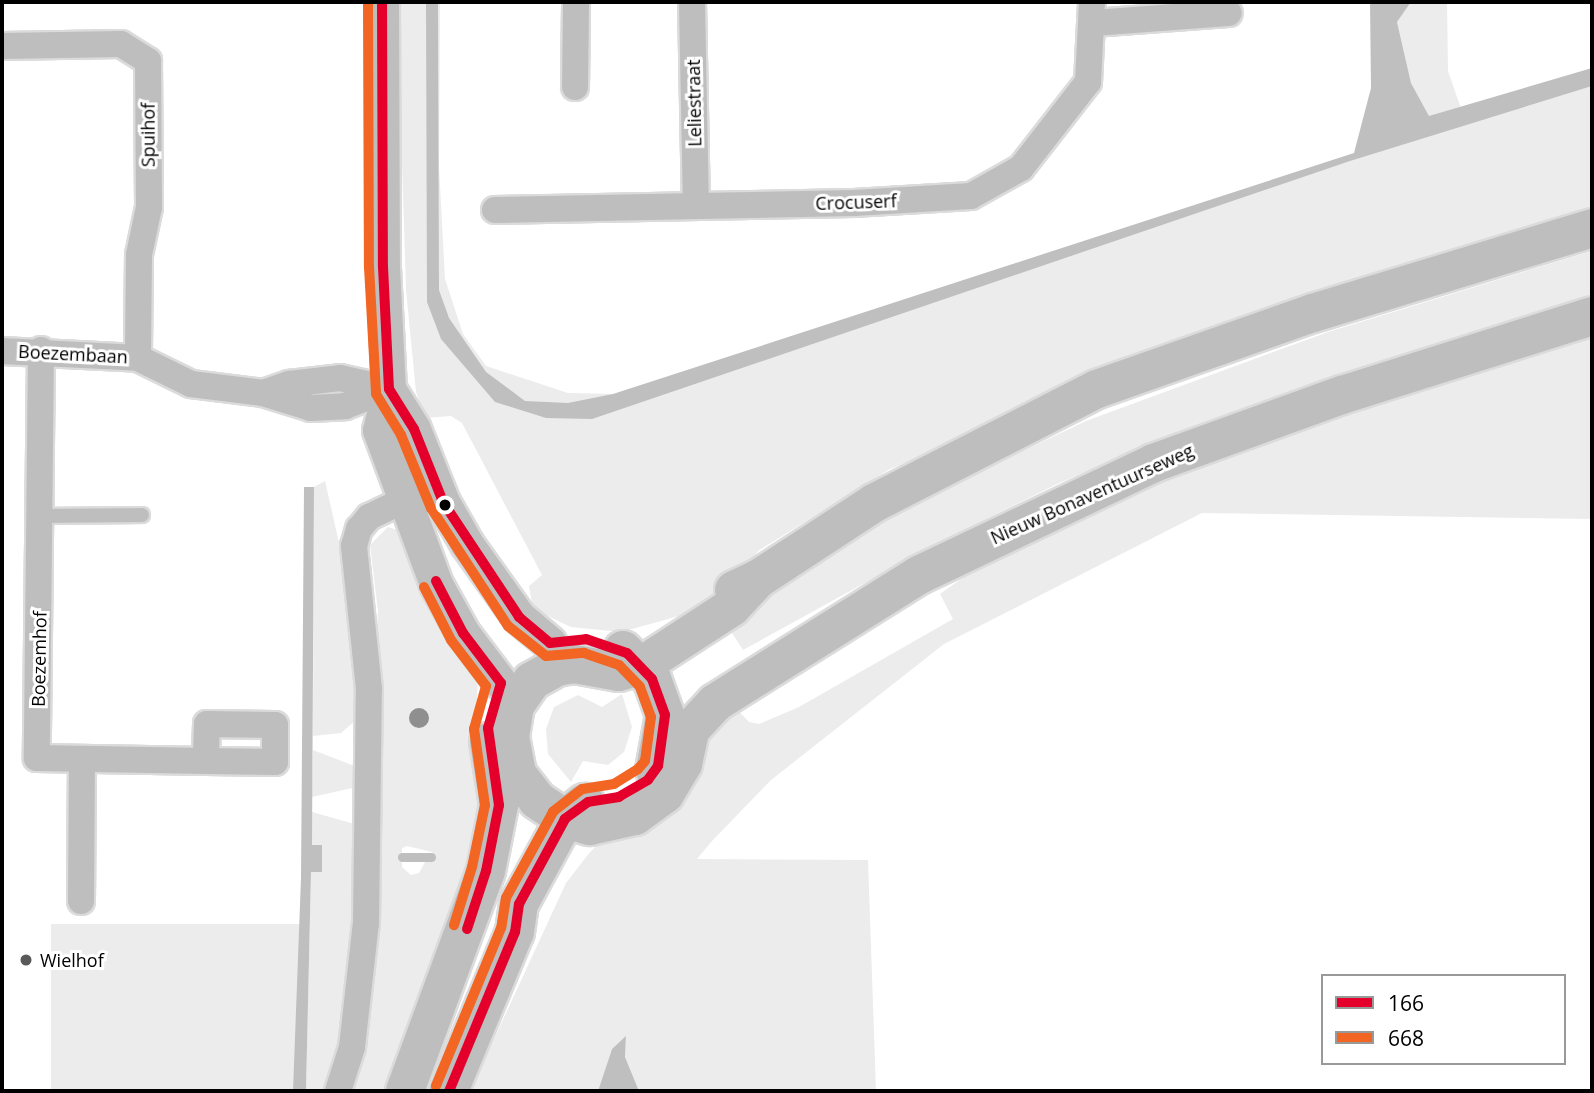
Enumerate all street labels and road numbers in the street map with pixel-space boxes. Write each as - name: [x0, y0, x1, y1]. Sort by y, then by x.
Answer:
- street label: Leliestraat: [682, 59, 706, 147]
- street label: Spuihof: [137, 103, 159, 167]
- street label: Crocuserf: [815, 190, 897, 214]
- street label: Boezembaan: [18, 340, 128, 368]
- street label: Nieuw Bonaventuurseweg: [987, 439, 1197, 549]
- street label: Boezemhof: [27, 611, 51, 707]

